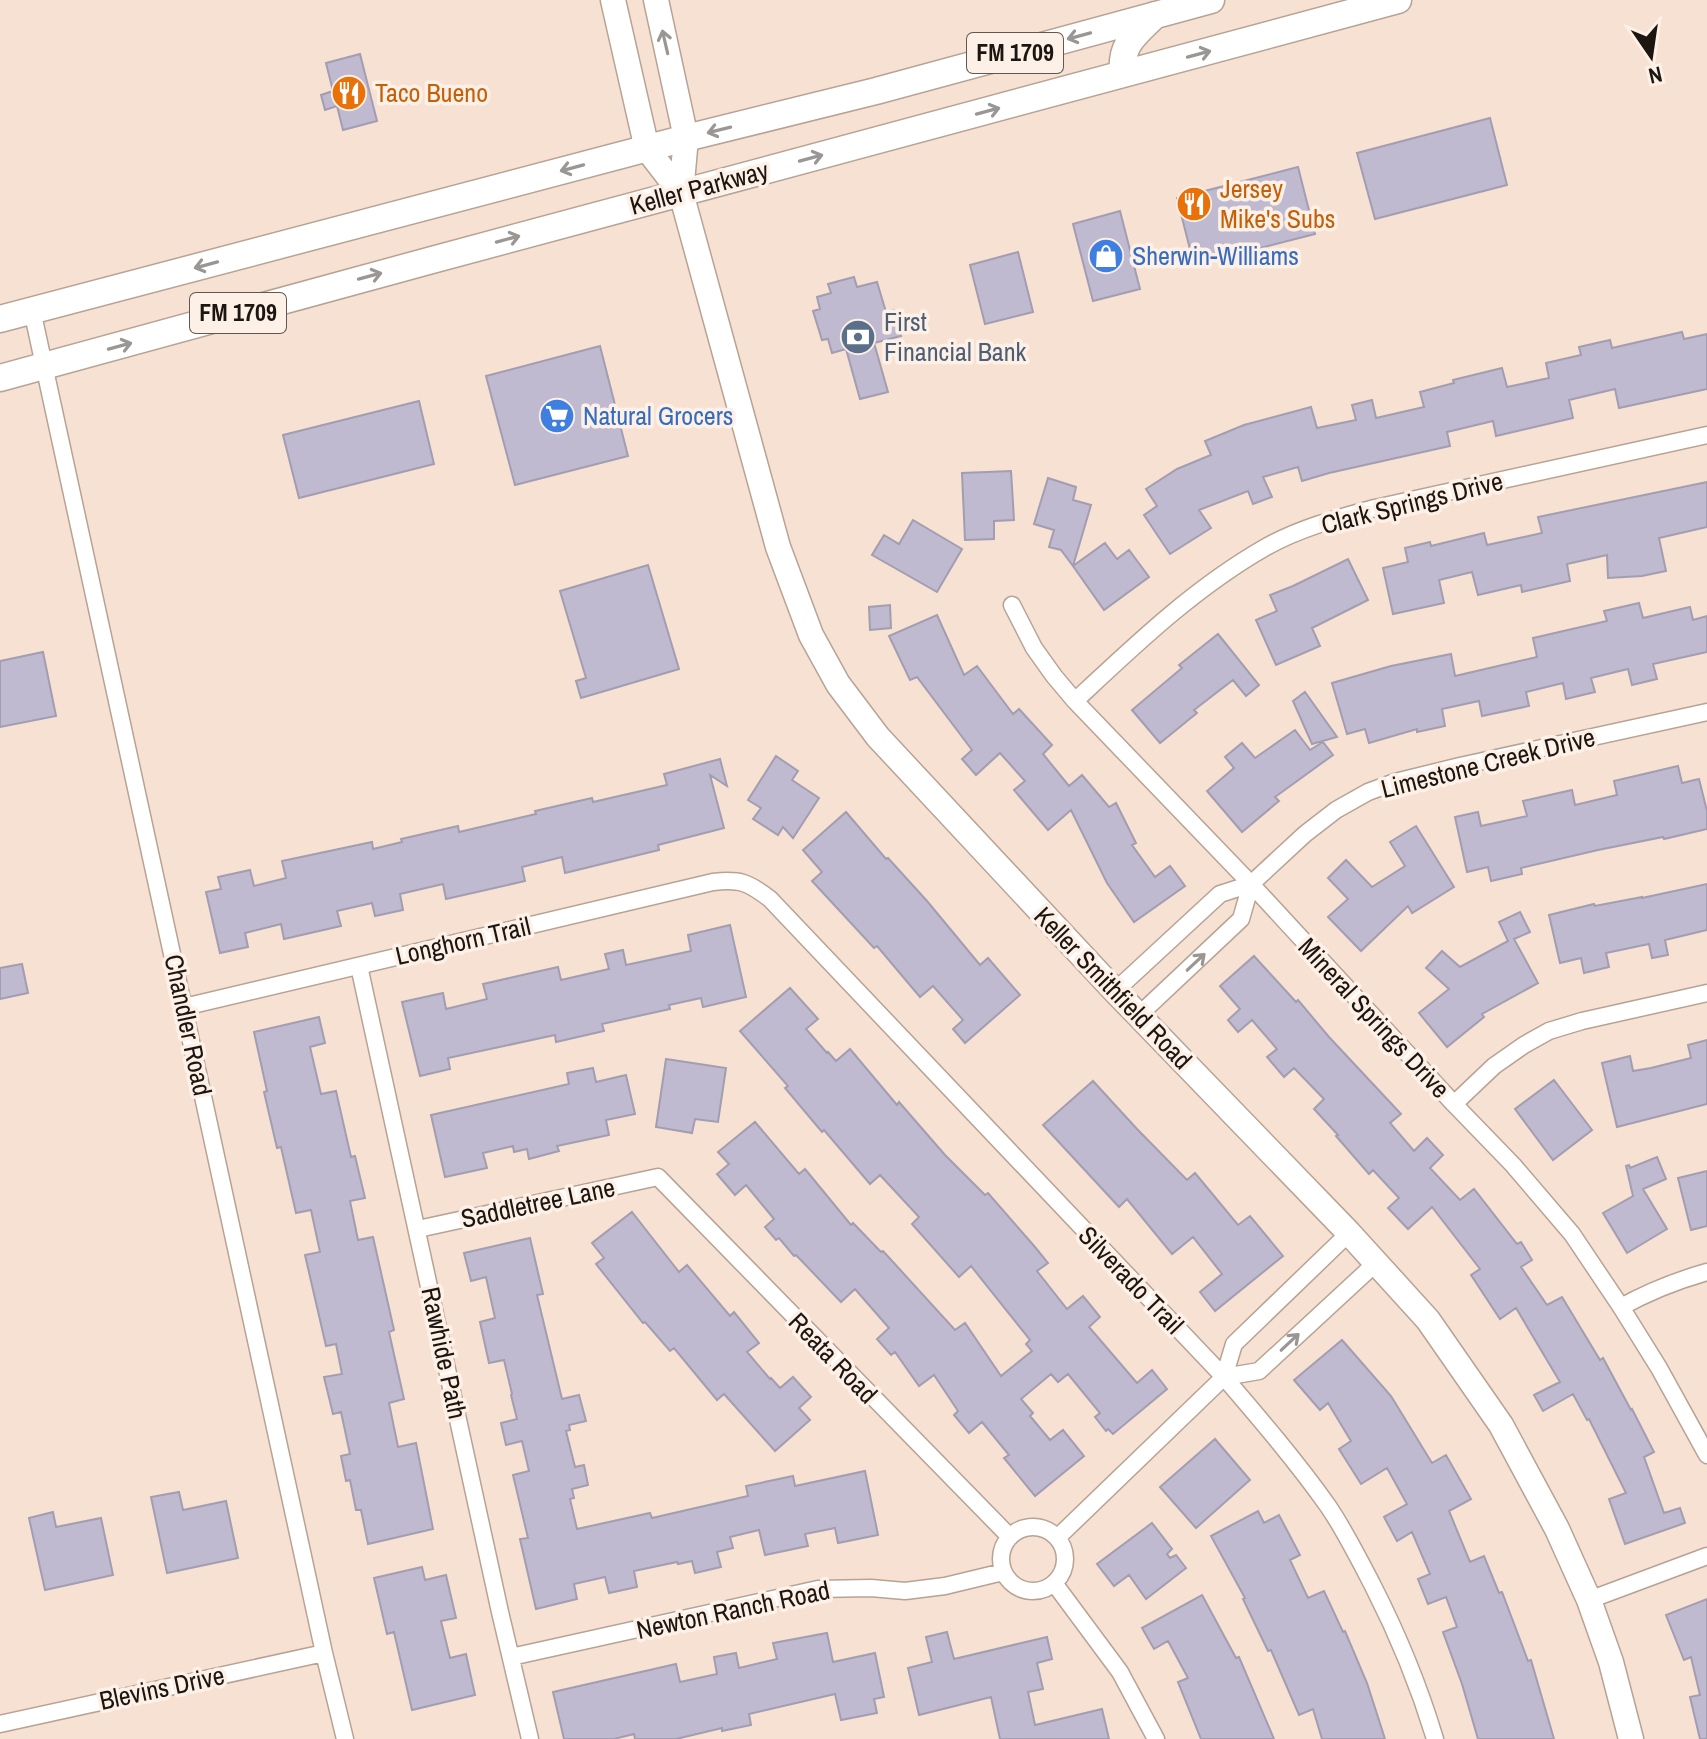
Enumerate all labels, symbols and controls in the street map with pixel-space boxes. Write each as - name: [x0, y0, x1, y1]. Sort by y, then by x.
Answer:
- north arrow: [1611, 16, 1691, 96]
- one-way arrow: [657, 29, 672, 55]
- one-way arrow: [1067, 29, 1093, 44]
- road number: FM 1709: [967, 33, 1063, 73]
- one-way arrow: [1185, 46, 1211, 61]
- text: N: [1646, 59, 1665, 92]
- restaurant icon: Taco Bueno: [330, 74, 368, 112]
- place label: Taco Bueno: [375, 75, 488, 110]
- one-way arrow: [974, 102, 1000, 117]
- one-way arrow: [706, 123, 732, 138]
- one-way arrow: [797, 150, 823, 165]
- street label: Keller Parkway: [626, 152, 772, 223]
- one-way arrow: [559, 162, 585, 177]
- place label: Jersey Mike's Subs: [1220, 171, 1335, 236]
- restaurant icon: Jersey Mike's Subs: [1175, 185, 1213, 223]
- one-way arrow: [494, 231, 520, 246]
- shop icon: Sherwin-Williams: [1087, 237, 1125, 275]
- place label: Sherwin-Williams: [1132, 238, 1299, 273]
- one-way arrow: [193, 258, 219, 273]
- one-way arrow: [357, 268, 383, 283]
- road number: FM 1709: [190, 293, 286, 333]
- place label: First Financial Bank: [884, 304, 1027, 369]
- bank icon: First Financial Bank: [839, 318, 877, 356]
- one-way arrow: [106, 338, 132, 353]
- supermarket icon: Natural Grocers: [538, 397, 576, 435]
- place label: Natural Grocers: [583, 398, 733, 433]
- street label: Clark Springs Drive: [1317, 463, 1506, 542]
- street label: Limestone Creek Drive: [1377, 719, 1598, 806]
- street label: Keller Smithfield Road: [1027, 899, 1200, 1077]
- street label: Longhorn Trail: [392, 908, 534, 973]
- street label: Mineral Springs Drive: [1291, 930, 1458, 1105]
- street label: Chandler Road: [156, 951, 221, 1099]
- one-way arrow: [1185, 953, 1205, 971]
- street label: Saddletree Lane: [458, 1169, 618, 1236]
- street label: Silverado Trail: [1071, 1218, 1192, 1341]
- street label: Rawhide Path: [413, 1284, 476, 1422]
- street label: Reata Road: [781, 1305, 885, 1411]
- one-way arrow: [1280, 1333, 1300, 1351]
- street label: Newton Ranch Road: [633, 1572, 833, 1647]
- street label: Blevins Drive: [96, 1657, 228, 1718]

